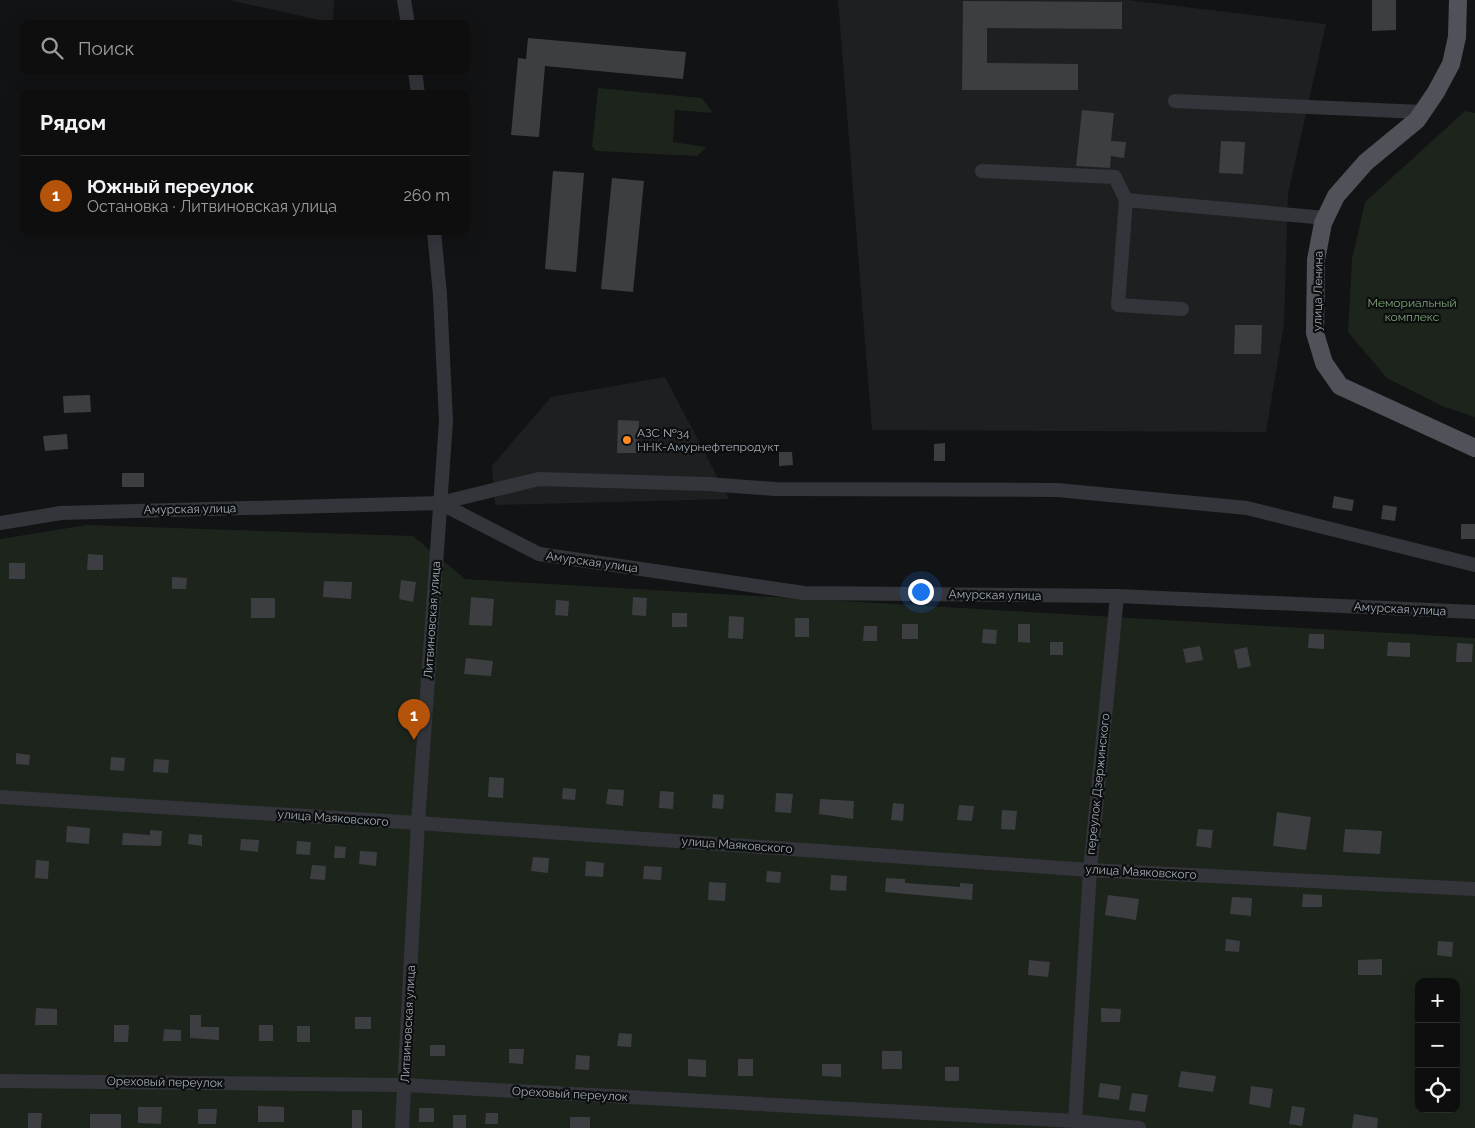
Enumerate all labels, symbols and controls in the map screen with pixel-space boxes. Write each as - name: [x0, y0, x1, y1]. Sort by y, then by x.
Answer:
- search box: [20, 20, 470, 75]
- icon: search: [38, 34, 66, 62]
- text: Поиск: [78, 37, 134, 59]
- text: Рядом: [40, 110, 106, 135]
- text: Южный переулок: [87, 175, 254, 197]
- text: 1: [52, 186, 60, 205]
- text: 260 m: [403, 186, 450, 205]
- text: Остановка · Литвиновская улица: [87, 197, 337, 216]
- street label: улица Ленина: [1310, 251, 1326, 331]
- park label: Мемориальный комплекс: [1367, 296, 1457, 324]
- place label: АЗС №34 ННК-Амурнефтепродукт: [637, 426, 780, 454]
- marker: АЗС №34 ННК-Амурнефтепродукт: [621, 434, 633, 446]
- street label: Амурская улица: [144, 501, 236, 517]
- street label: Амурская улица: [545, 549, 639, 575]
- street label: Литвиновская улица: [421, 561, 443, 679]
- your location: [908, 579, 934, 605]
- street label: Амурская улица: [949, 587, 1041, 603]
- street label: Амурская улица: [1353, 600, 1447, 618]
- pin: 1: [398, 699, 430, 740]
- street label: переулок Дзержинского: [1084, 713, 1112, 855]
- street label: улица Маяковского: [277, 807, 389, 829]
- street label: улица Маяковского: [681, 834, 793, 856]
- street label: улица Маяковского: [1085, 862, 1197, 882]
- street label: Литвиновская улица: [398, 965, 418, 1083]
- map controls: [1415, 978, 1460, 1113]
- button: +: [1415, 978, 1460, 1023]
- button: −: [1415, 1023, 1460, 1068]
- button: locate: [1415, 1068, 1460, 1113]
- street label: Ореховый переулок: [107, 1074, 223, 1090]
- street label: Ореховый переулок: [512, 1084, 628, 1104]

